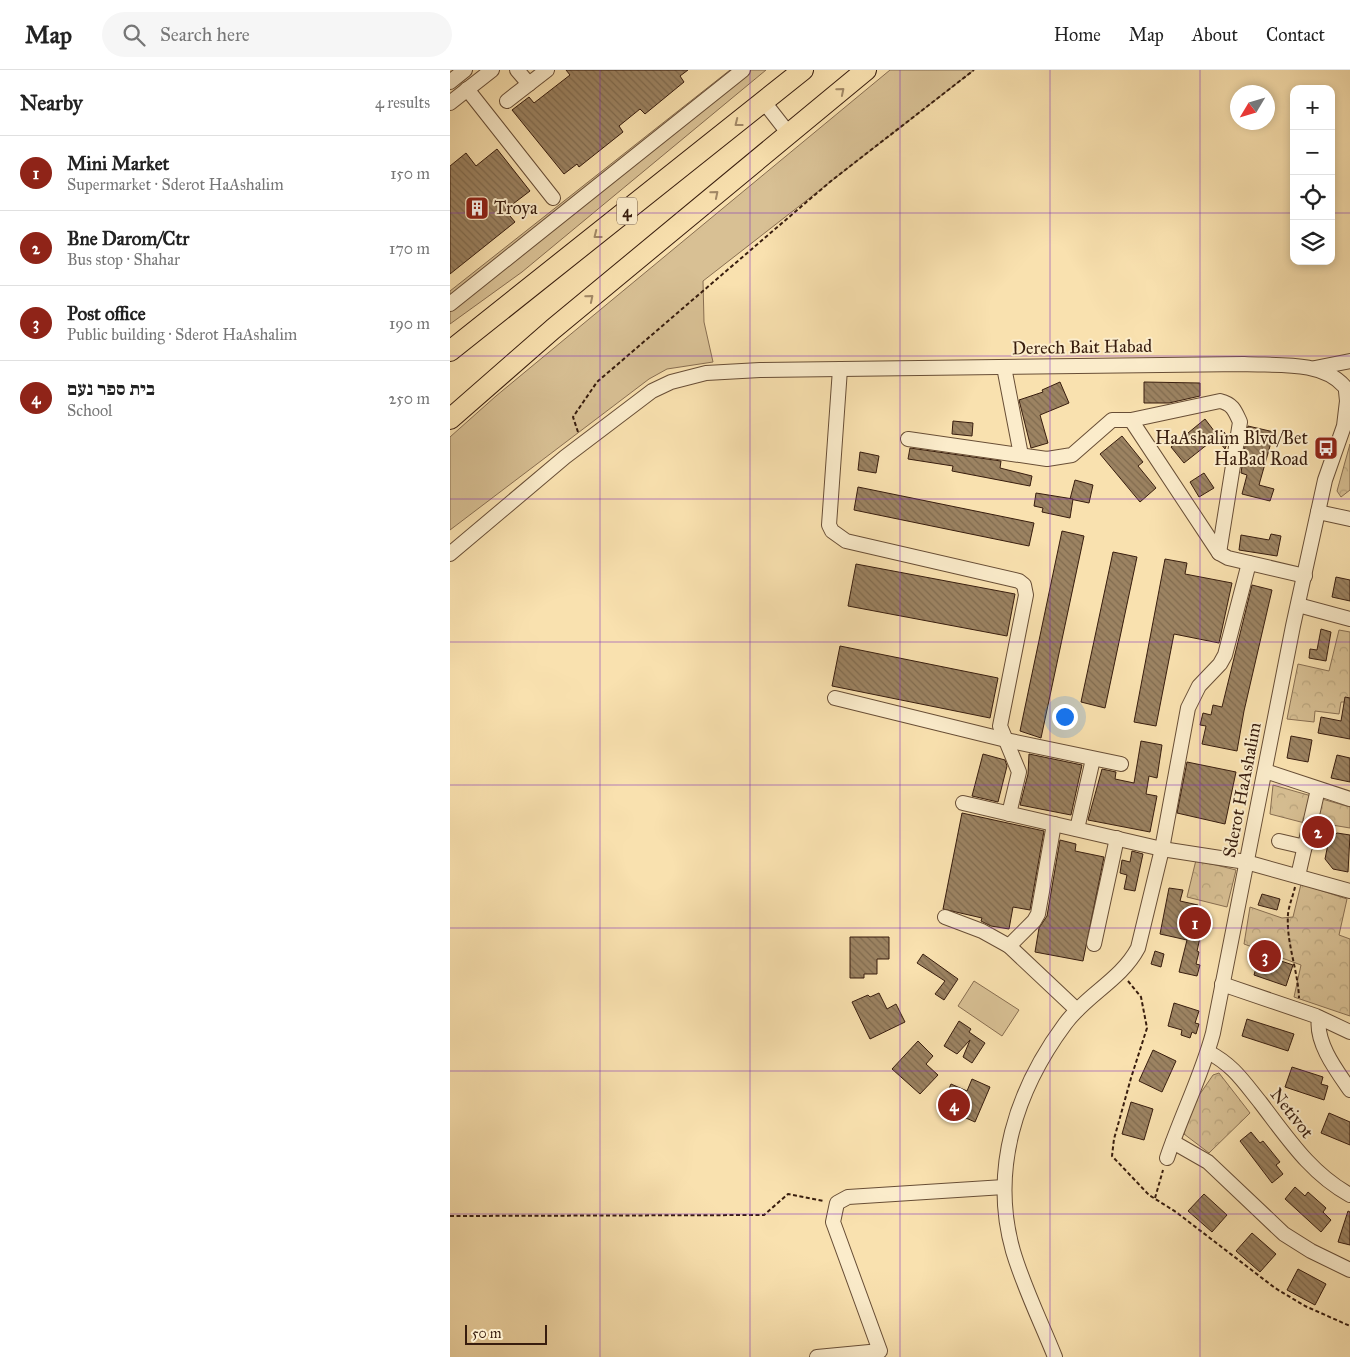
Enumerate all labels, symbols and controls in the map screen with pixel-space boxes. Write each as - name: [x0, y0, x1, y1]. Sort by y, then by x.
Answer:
- search box: [102, 12, 452, 57]
- text: Map: [25, 20, 72, 50]
- icon: search: [120, 21, 148, 49]
- text: Search here: [160, 23, 250, 46]
- text: Home: [1054, 24, 1101, 46]
- text: Map: [1129, 24, 1164, 46]
- text: About: [1192, 24, 1238, 46]
- text: Contact: [1266, 24, 1325, 46]
- north arrow: [1230, 85, 1275, 130]
- map controls: [1290, 85, 1335, 265]
- button: +: [1290, 85, 1335, 130]
- one-way arrow: [835, 89, 844, 97]
- text: Nearby: [20, 90, 83, 116]
- text: 4 results: [375, 93, 430, 112]
- one-way arrow: [735, 117, 744, 125]
- button: −: [1290, 130, 1335, 175]
- text: Mini Market: [67, 152, 169, 175]
- text: 1: [33, 164, 39, 183]
- text: 150 m: [390, 164, 430, 183]
- text: Supermarket · Sderot HaAshalim: [67, 175, 284, 194]
- button: locate: [1290, 175, 1335, 220]
- one-way arrow: [709, 192, 718, 200]
- building icon: Troya: [464, 195, 490, 221]
- place label: Troya: [494, 197, 538, 219]
- road number: 4: [617, 198, 637, 224]
- button: layers: [1290, 220, 1335, 265]
- text: Bne Darom/Ctr: [67, 227, 189, 250]
- one-way arrow: [593, 229, 603, 238]
- text: 2: [32, 239, 40, 258]
- text: 170 m: [389, 239, 430, 258]
- text: Bus stop · Shahar: [67, 250, 180, 269]
- one-way arrow: [584, 295, 593, 304]
- text: Post office: [67, 302, 146, 325]
- text: 3: [33, 314, 39, 333]
- text: 190 m: [389, 314, 430, 333]
- text: Public building · Sderot HaAshalim: [67, 325, 297, 344]
- street label: Derech Bait Habad: [1012, 335, 1152, 359]
- text: בית ספר נעם: [67, 377, 155, 400]
- text: 4: [32, 389, 40, 408]
- text: 250 m: [389, 389, 430, 408]
- text: School: [67, 401, 112, 420]
- place label: HaAshalim Blvd/Bet HaBad Road: [1155, 427, 1309, 470]
- bus stop icon: HaAshalim Blvd/Bet HaBad Road: [1313, 435, 1339, 461]
- your location: [1052, 704, 1078, 730]
- street label: Sderot HaAshalim: [1218, 720, 1266, 860]
- pin: 2: [1302, 813, 1334, 851]
- pin: 1: [1179, 904, 1211, 942]
- pin: 3: [1249, 937, 1281, 975]
- street label: Netivot: [1266, 1083, 1319, 1143]
- pin: 4: [938, 1086, 970, 1124]
- scale bar: [465, 1322, 548, 1345]
- text: 50 m: [472, 1325, 501, 1342]

